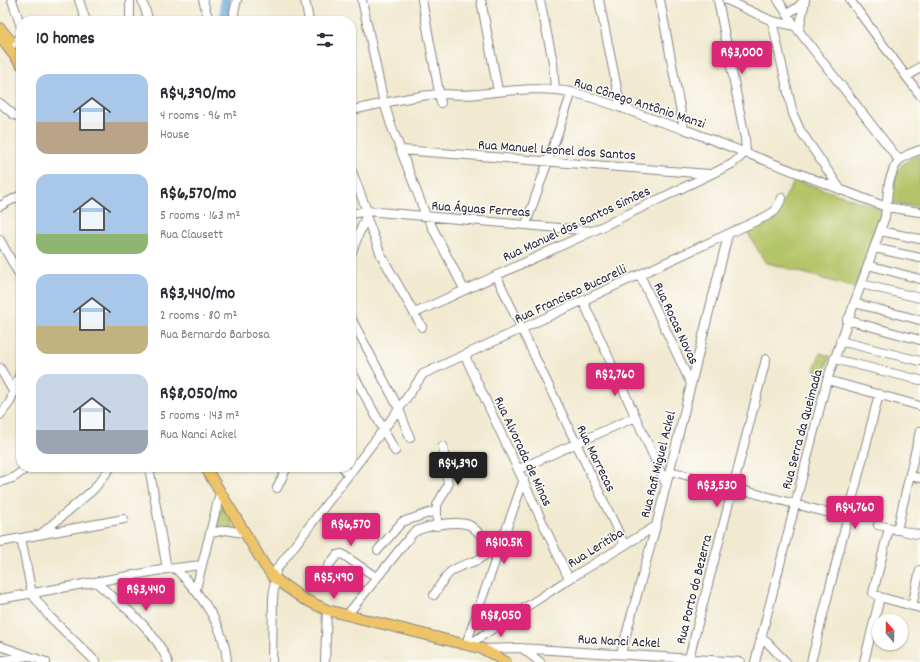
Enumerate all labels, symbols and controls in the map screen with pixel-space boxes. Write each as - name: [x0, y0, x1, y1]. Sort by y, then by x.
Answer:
- text: 10 homes: [36, 28, 95, 52]
- icon: filters: [314, 29, 336, 51]
- pin: R$3,000: [705, 41, 779, 75]
- text: R$3,000: [721, 44, 763, 63]
- street label: Rua Cônego Antônio Manzi: [571, 73, 708, 135]
- text: R$4,390/mo: [160, 83, 236, 107]
- icon: home: [68, 90, 116, 138]
- text: 4 rooms · 96 m²: [160, 107, 237, 126]
- text: House: [160, 126, 189, 145]
- street label: Rua Manuel Leonel dos Santos: [477, 135, 637, 166]
- street label: Rua Manuel dos Santos Simões: [500, 182, 654, 268]
- text: R$6,570/mo: [160, 183, 236, 207]
- icon: home: [68, 190, 116, 238]
- street label: Rua Águas Ferreas: [431, 197, 531, 223]
- text: 5 rooms · 163 m²: [160, 207, 240, 226]
- text: Rua Clausett: [160, 226, 223, 245]
- street label: Rua Francisco Bucarelli: [511, 260, 631, 330]
- street label: Rua Rocas Novas: [647, 280, 703, 368]
- text: R$3,440/mo: [160, 283, 235, 307]
- icon: home: [68, 290, 116, 338]
- text: 2 rooms · 80 m²: [160, 307, 237, 326]
- text: Rua Bernardo Barbosa: [160, 326, 270, 345]
- pin: R$2,760: [578, 363, 652, 397]
- text: R$2,760: [595, 366, 635, 385]
- street label: Rua Serra da Queimada: [777, 367, 829, 492]
- text: R$8,050/mo: [160, 383, 237, 407]
- icon: home: [68, 390, 116, 438]
- street label: Rua Alvorada de Minas: [488, 394, 557, 510]
- text: 5 rooms · 143 m²: [160, 407, 239, 426]
- street label: Rua Rafi Miguel Ackel: [636, 408, 682, 520]
- street label: Rua Marrecas: [570, 422, 620, 496]
- text: Rua Nanci Ackel: [160, 426, 237, 445]
- pin: R$4,390: [421, 452, 495, 486]
- text: R$4,390: [438, 455, 478, 474]
- pin: R$3,530: [680, 474, 754, 508]
- text: R$3,530: [697, 477, 737, 496]
- pin: R$4,760: [818, 496, 892, 530]
- text: R$4,760: [835, 499, 875, 518]
- pin: R$6,570: [314, 513, 388, 547]
- text: R$6,570: [331, 516, 371, 535]
- street label: Rua Leritiba: [564, 523, 628, 574]
- pin: R$10.5K: [467, 531, 541, 565]
- street label: Rua Porto do Bezerra: [672, 532, 718, 646]
- text: R$10.5K: [485, 534, 523, 553]
- pin: R$5,490: [297, 566, 371, 600]
- text: R$5,490: [314, 569, 354, 588]
- pin: R$3,440: [109, 578, 183, 612]
- text: R$3,440: [126, 581, 166, 600]
- pin: R$8,050: [464, 604, 538, 638]
- text: R$8,050: [481, 607, 521, 626]
- north arrow: [872, 614, 908, 650]
- map controls: [872, 614, 908, 650]
- street label: Rua Nanci Ackel: [577, 630, 661, 654]

